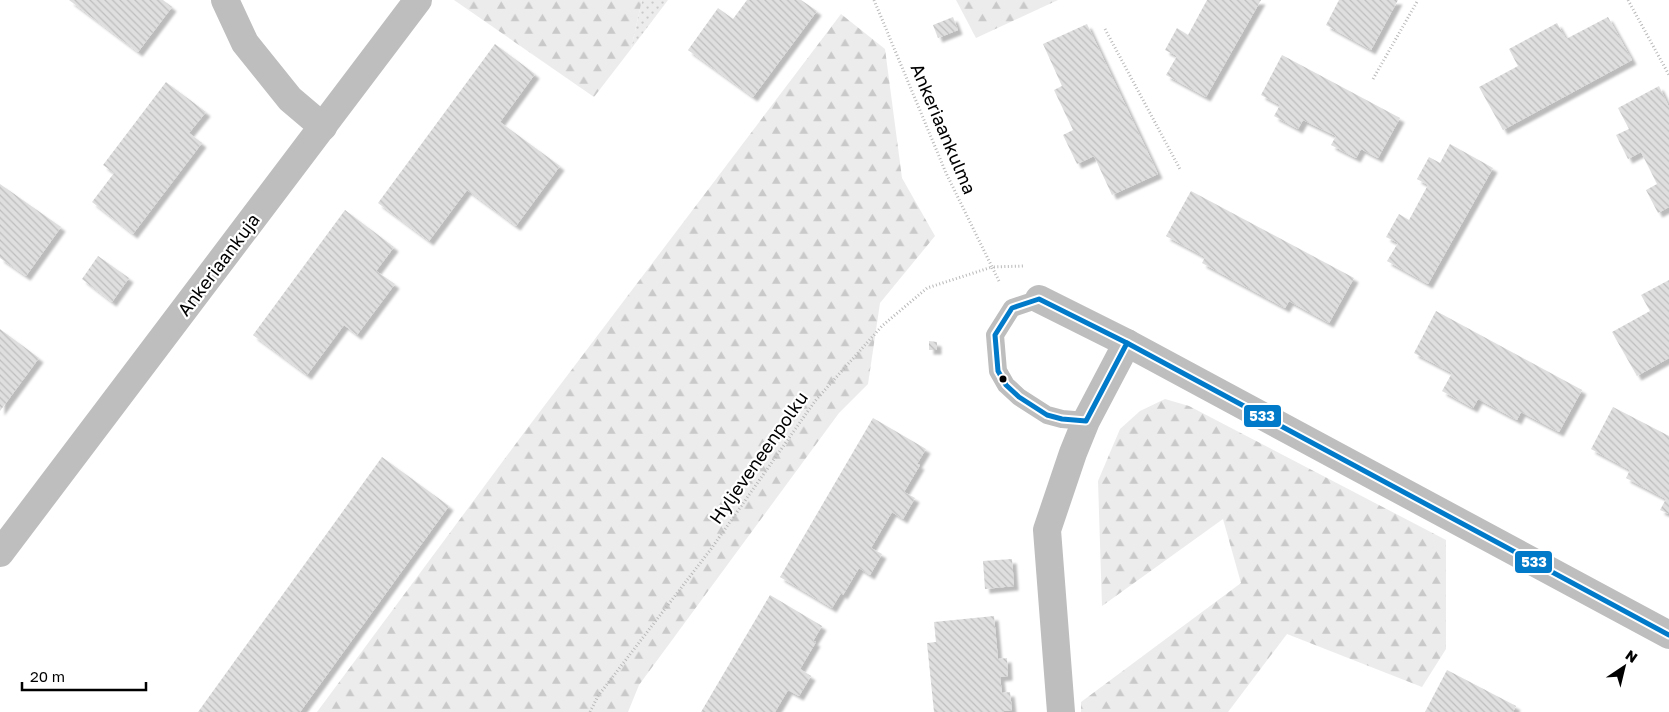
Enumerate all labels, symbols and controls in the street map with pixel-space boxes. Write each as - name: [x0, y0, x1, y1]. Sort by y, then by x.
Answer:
- street label: Ankeriaankulma: [907, 60, 981, 197]
- street label: Ankeriaankuja: [172, 209, 264, 320]
- unlabelled marker: [998, 374, 1008, 384]
- street label: Hyljeveneenpolku: [704, 387, 812, 528]
- line badge: 533: [1243, 404, 1282, 428]
- text: 533: [1249, 407, 1275, 424]
- line badge: 533: [1514, 550, 1553, 574]
- text: 533: [1521, 553, 1547, 570]
- north arrow: [1599, 642, 1649, 692]
- text: N: [1623, 646, 1641, 666]
- scale bar: [22, 660, 146, 692]
- text: 20 m: [30, 667, 65, 685]

